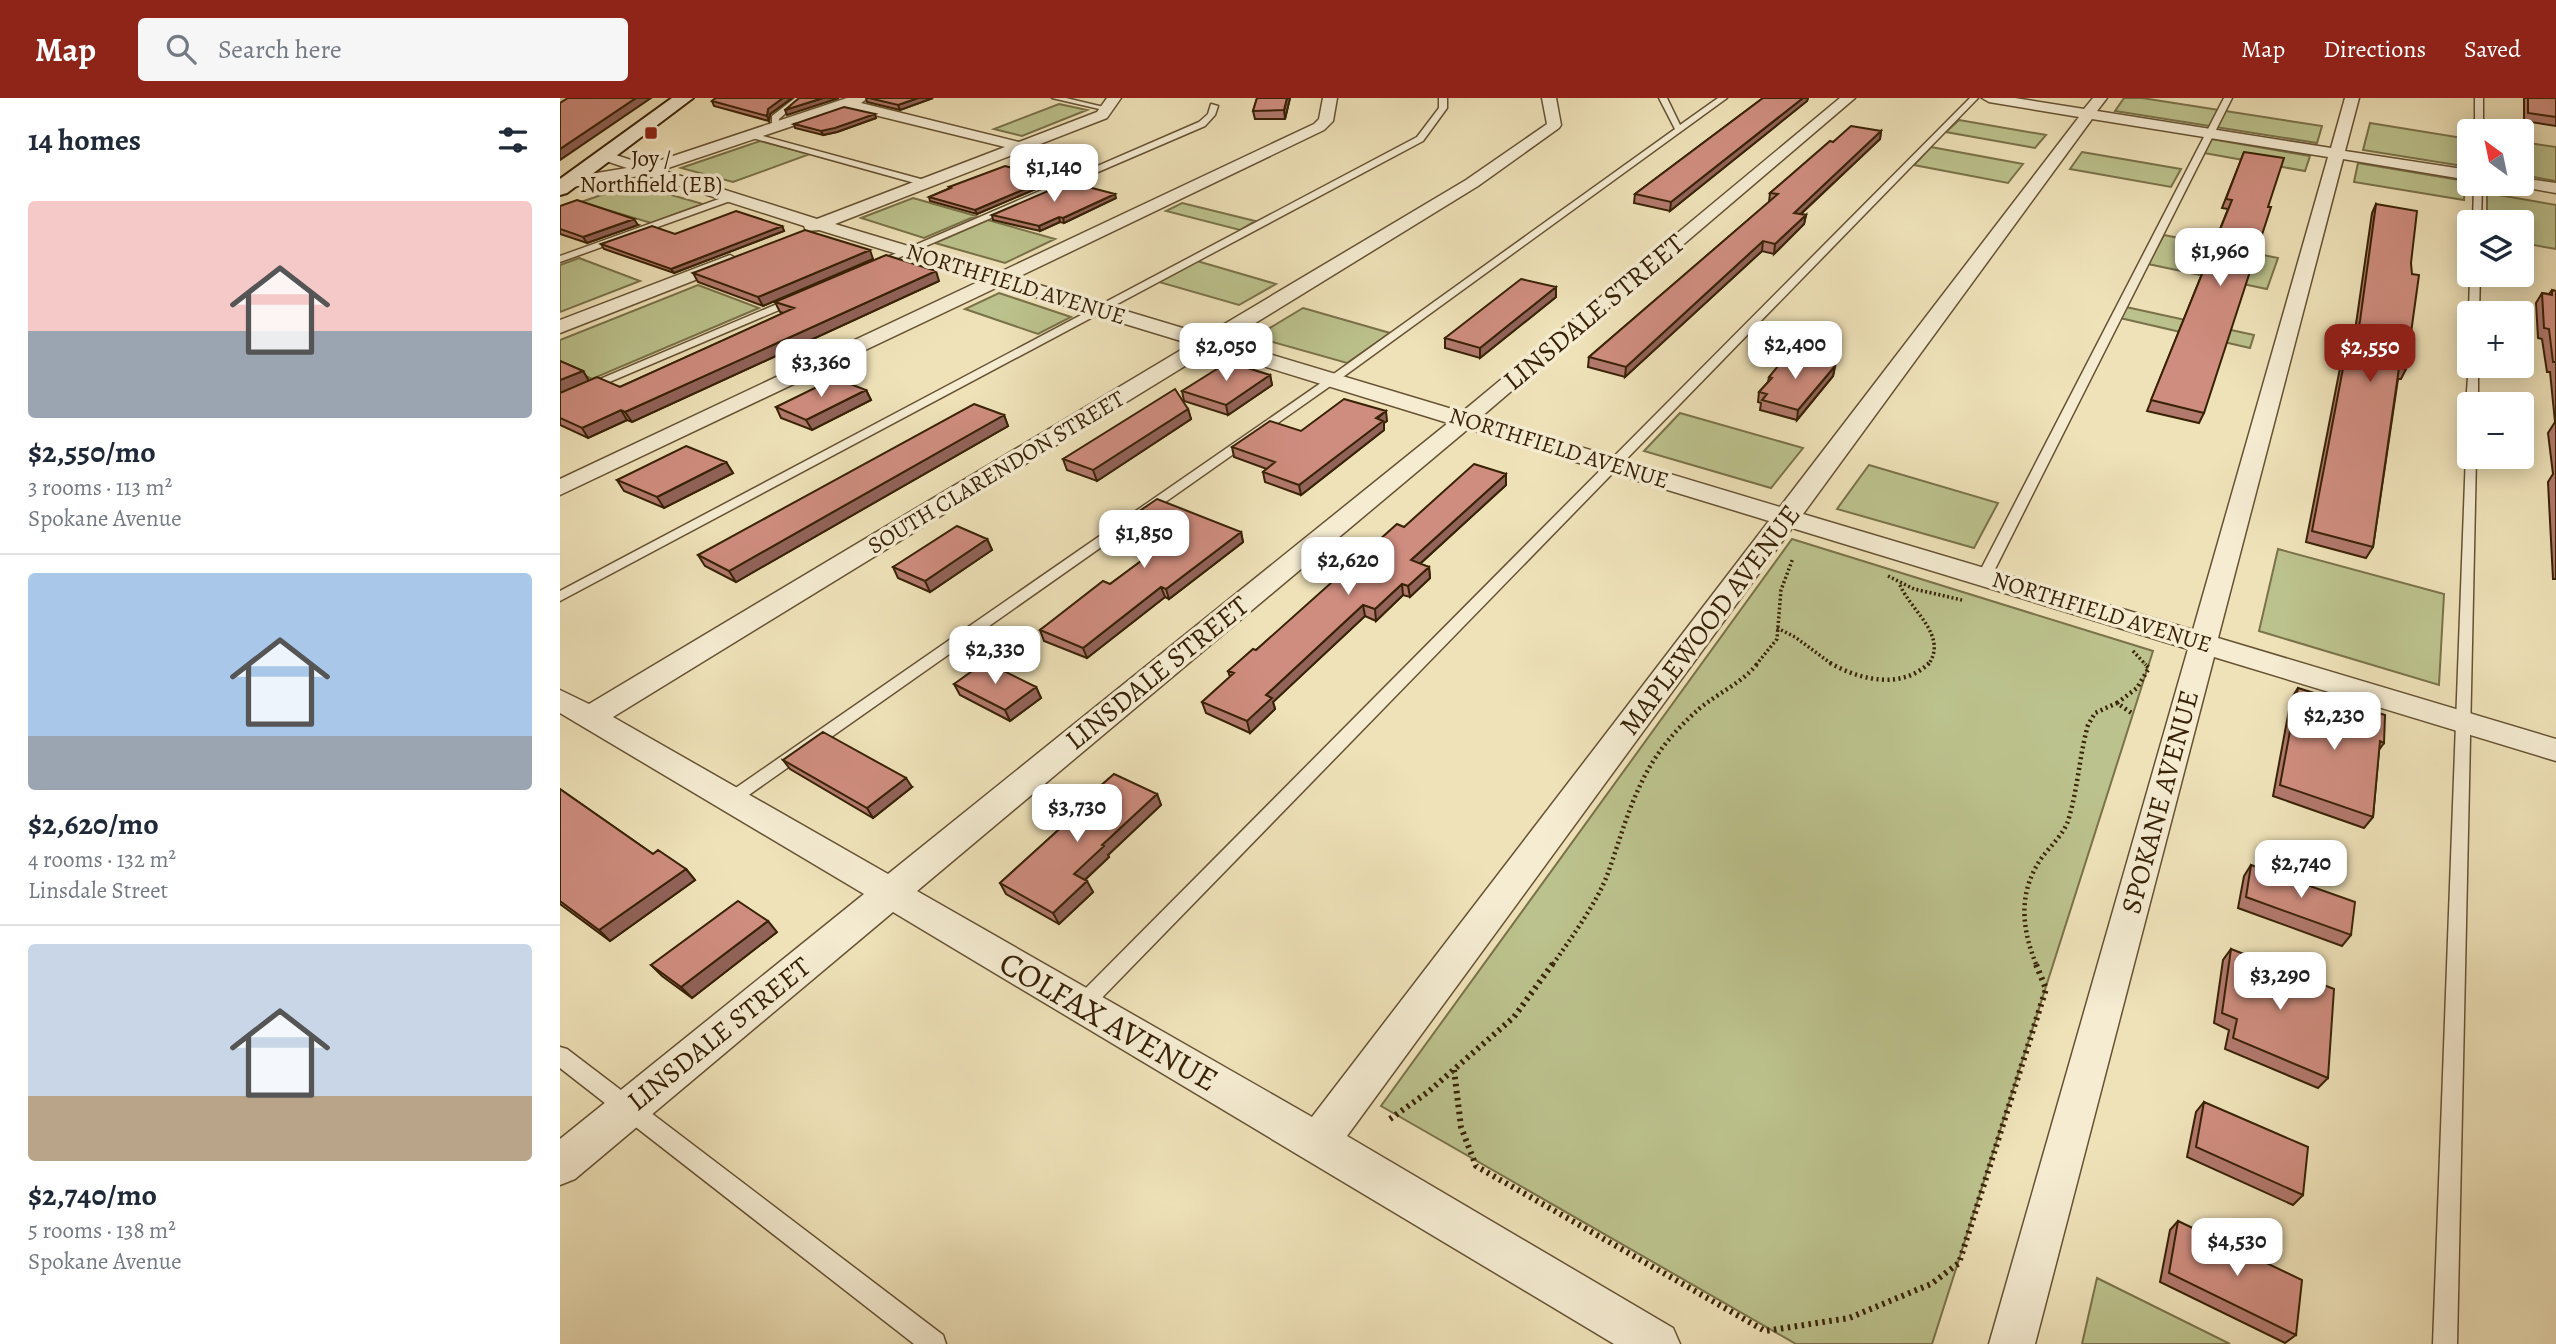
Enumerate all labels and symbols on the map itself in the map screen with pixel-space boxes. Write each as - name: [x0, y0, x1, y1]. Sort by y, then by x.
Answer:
- north arrow: [2457, 119, 2534, 196]
- marker: Joy / Northfield (EB): [643, 125, 659, 141]
- place label: Joy / Northfield (EB): [580, 143, 722, 200]
- pin: $1,140: [997, 144, 1111, 204]
- street label: LINSDALE STREET: [1495, 225, 1693, 399]
- pin: $1,960: [2163, 228, 2277, 288]
- street label: NORTHFIELD AVENUE: [903, 236, 1129, 332]
- pin: $2,400: [1738, 322, 1852, 381]
- pin: $2,050: [1169, 324, 1283, 383]
- pin: $2,550: [2313, 324, 2427, 384]
- pin: $3,360: [764, 340, 878, 399]
- street label: SOUTH CLARENDON STREET: [862, 383, 1130, 561]
- street label: NORTHFIELD AVENUE: [1446, 400, 1672, 496]
- street label: MAPLEWOOD AVENUE: [1611, 497, 1809, 743]
- pin: $1,850: [1087, 510, 1201, 570]
- pin: $2,620: [1291, 538, 1405, 597]
- street label: NORTHFIELD AVENUE: [1989, 564, 2215, 660]
- street label: LINSDALE STREET: [1057, 587, 1257, 759]
- pin: $2,330: [938, 626, 1052, 686]
- street label: SPOKANE AVENUE: [2112, 686, 2208, 918]
- pin: $2,230: [2277, 692, 2391, 752]
- pin: $3,730: [1020, 784, 1134, 844]
- pin: $2,740: [2244, 840, 2358, 900]
- street label: COLFAX AVENUE: [991, 940, 1227, 1102]
- street label: LINSDALE STREET: [619, 948, 819, 1120]
- pin: $3,290: [2223, 953, 2337, 1012]
- pin: $4,530: [2180, 1218, 2294, 1278]

